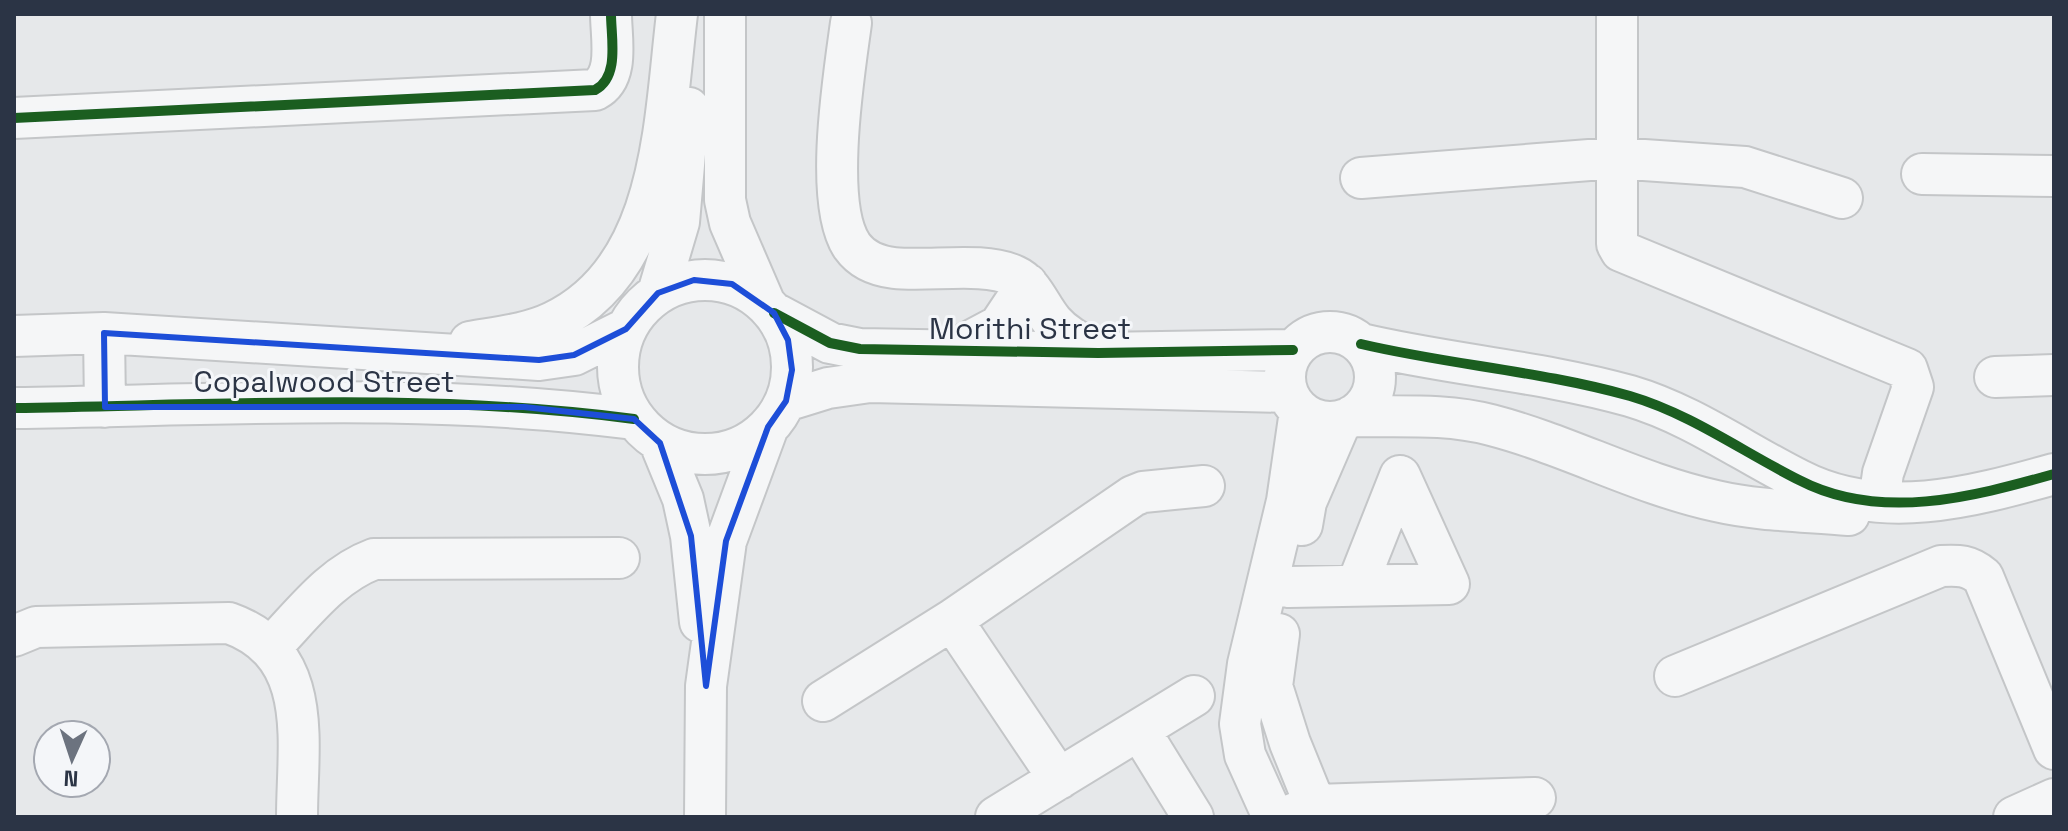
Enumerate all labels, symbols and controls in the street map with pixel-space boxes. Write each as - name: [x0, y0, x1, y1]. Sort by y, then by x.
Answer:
- street label: Morithi Street: [929, 309, 1131, 348]
- street label: Copalwood Street: [193, 362, 455, 401]
- north arrow: [32, 719, 112, 799]
- text: N: [63, 765, 79, 793]

